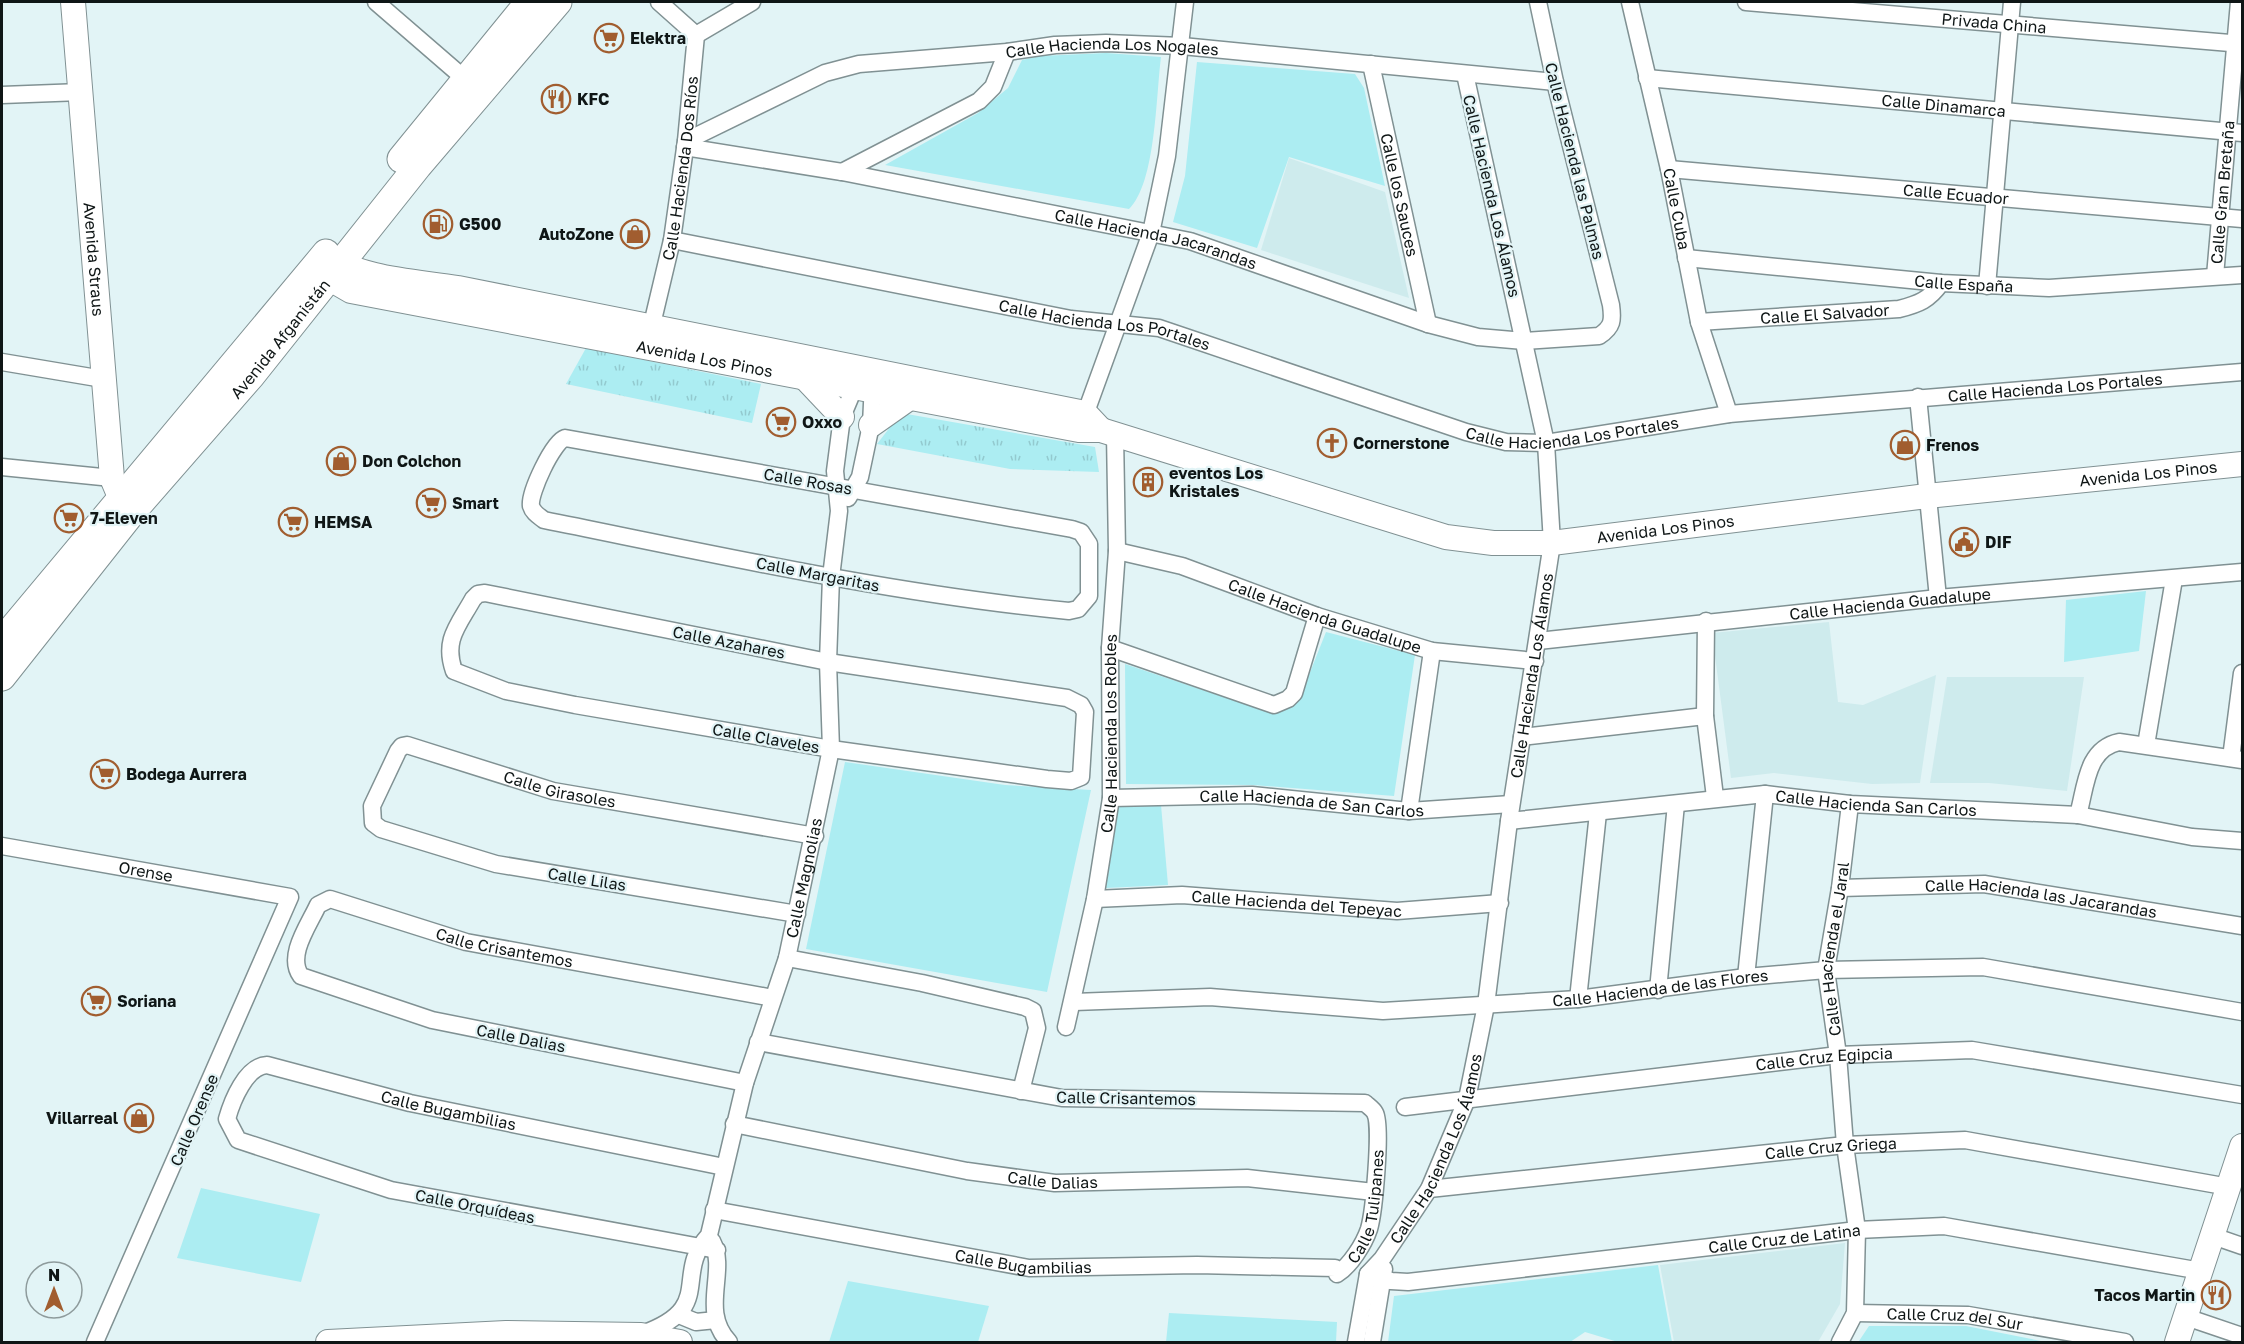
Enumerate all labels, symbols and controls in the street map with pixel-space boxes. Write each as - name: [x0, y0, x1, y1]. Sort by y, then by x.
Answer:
- street label: Privada China: [1941, 9, 2047, 37]
- supermarket icon: Elektra: [593, 22, 625, 54]
- place label: Elektra: [630, 28, 686, 48]
- street label: Calle Hacienda Los Nogales: [1004, 33, 1220, 62]
- street label: Calle Hacienda las Palmas: [1541, 60, 1609, 262]
- street label: Calle Hacienda Dos Ríos: [657, 75, 702, 263]
- restaurant icon: KFC: [540, 83, 572, 115]
- place label: KFC: [577, 89, 609, 109]
- street label: Calle Dinamarca: [1881, 90, 2007, 121]
- street label: Calle Hacienda Los Álamos: [1459, 93, 1525, 299]
- street label: Calle Gran Bretaña: [2206, 120, 2239, 265]
- street label: Calle los Sauces: [1376, 131, 1423, 259]
- street label: Calle Cuba: [1659, 166, 1695, 251]
- street label: Calle Ecuador: [1902, 179, 2010, 209]
- street label: Avenida Straus: [79, 201, 109, 317]
- street label: Calle Hacienda Jacarandas: [1053, 204, 1259, 274]
- fuel station icon: G500: [422, 208, 454, 240]
- place label: G500: [459, 214, 501, 234]
- shop icon: AutoZone: [619, 218, 651, 250]
- place label: AutoZone: [539, 224, 614, 244]
- street label: Calle España: [1913, 270, 2014, 296]
- street label: Avenida Afganistán: [226, 275, 334, 403]
- street label: Calle Hacienda Los Portales: [997, 295, 1213, 355]
- street label: Calle El Salvador: [1759, 300, 1890, 328]
- street label: Avenida Los Pinos: [635, 336, 775, 381]
- street label: Calle Hacienda Los Portales: [1947, 369, 2163, 406]
- supermarket icon: Oxxo: [765, 406, 797, 438]
- place label: Oxxo: [802, 412, 843, 432]
- street label: Calle Hacienda Los Portales: [1464, 412, 1680, 453]
- church icon: Cornerstone: [1316, 427, 1348, 459]
- shop icon: Frenos: [1889, 429, 1921, 461]
- place label: Cornerstone: [1353, 433, 1450, 453]
- place label: Frenos: [1926, 435, 1979, 455]
- shop icon: Don Colchon: [325, 445, 357, 477]
- place label: Don Colchon: [362, 451, 461, 471]
- street label: Avenida Los Pinos: [2078, 457, 2218, 490]
- street label: Calle Rosas: [762, 463, 854, 499]
- place label: eventos Los Kristales: [1169, 463, 1263, 501]
- building icon: eventos Los Kristales: [1132, 466, 1164, 498]
- supermarket icon: Smart: [415, 487, 447, 519]
- place label: Smart: [452, 493, 499, 513]
- supermarket icon: 7-Eleven: [53, 502, 85, 534]
- supermarket icon: HEMSA: [277, 506, 309, 538]
- place label: 7-Eleven: [90, 508, 158, 528]
- street label: Avenida Los Pinos: [1595, 510, 1735, 547]
- place label: HEMSA: [314, 512, 373, 532]
- public building icon: DIF: [1948, 526, 1980, 558]
- place label: DIF: [1985, 532, 2012, 552]
- street label: Calle Margaritas: [754, 552, 882, 596]
- street label: Calle Hacienda Los Álamos: [1506, 572, 1557, 780]
- street label: Calle Hacienda Guadalupe: [1225, 574, 1424, 657]
- street label: Calle Hacienda Guadalupe: [1788, 584, 1992, 624]
- street label: Calle Azahares: [671, 621, 787, 663]
- street label: Calle Hacienda los Robles: [1096, 633, 1122, 834]
- street label: Calle Claveles: [711, 719, 821, 757]
- supermarket icon: Bodega Aurrera: [89, 758, 121, 790]
- place label: Bodega Aurrera: [126, 764, 247, 784]
- street label: Calle Girasoles: [501, 766, 617, 812]
- street label: Calle Hacienda de San Carlos: [1199, 785, 1424, 821]
- street label: Calle Hacienda San Carlos: [1774, 785, 1977, 820]
- street label: Calle Magnolias: [781, 816, 826, 940]
- street label: Orense: [117, 857, 175, 886]
- street label: Calle Hacienda el Jaral: [1816, 861, 1853, 1037]
- street label: Calle Lilas: [546, 863, 628, 895]
- street label: Calle Hacienda las Jacarandas: [1925, 874, 2158, 922]
- street label: Calle Hacienda del Tepeyac: [1191, 886, 1403, 921]
- street label: Calle Crisantemos: [433, 923, 575, 971]
- street label: Calle Hacienda de las Flores: [1552, 965, 1769, 1011]
- supermarket icon: Soriana: [80, 985, 112, 1017]
- place label: Soriana: [117, 991, 176, 1011]
- street label: Calle Dalias: [475, 1020, 567, 1056]
- street label: Calle Cruz Egipcia: [1754, 1043, 1893, 1075]
- street label: Calle Hacienda Los Álamos: [1385, 1052, 1486, 1247]
- street label: Calle Orense: [166, 1071, 222, 1169]
- street label: Calle Bugambilias: [379, 1086, 518, 1134]
- street label: Calle Crisantemos: [1056, 1087, 1196, 1109]
- shop icon: Villarreal: [123, 1102, 155, 1134]
- place label: Villarreal: [46, 1108, 119, 1128]
- street label: Calle Cruz Griega: [1764, 1133, 1897, 1163]
- street label: Calle Tulipanes: [1343, 1149, 1388, 1267]
- street label: Calle Dalias: [1006, 1167, 1098, 1193]
- street label: Calle Orquídeas: [413, 1185, 537, 1227]
- street label: Calle Cruz de Latina: [1707, 1220, 1862, 1257]
- street label: Calle Bugambilias: [953, 1245, 1092, 1278]
- north arrow: [24, 1260, 84, 1320]
- text: N: [48, 1265, 60, 1285]
- restaurant icon: Tacos Martin: [2200, 1279, 2232, 1311]
- place label: Tacos Martin: [2094, 1285, 2195, 1305]
- street label: Calle Cruz del Sur: [1886, 1304, 2024, 1334]

